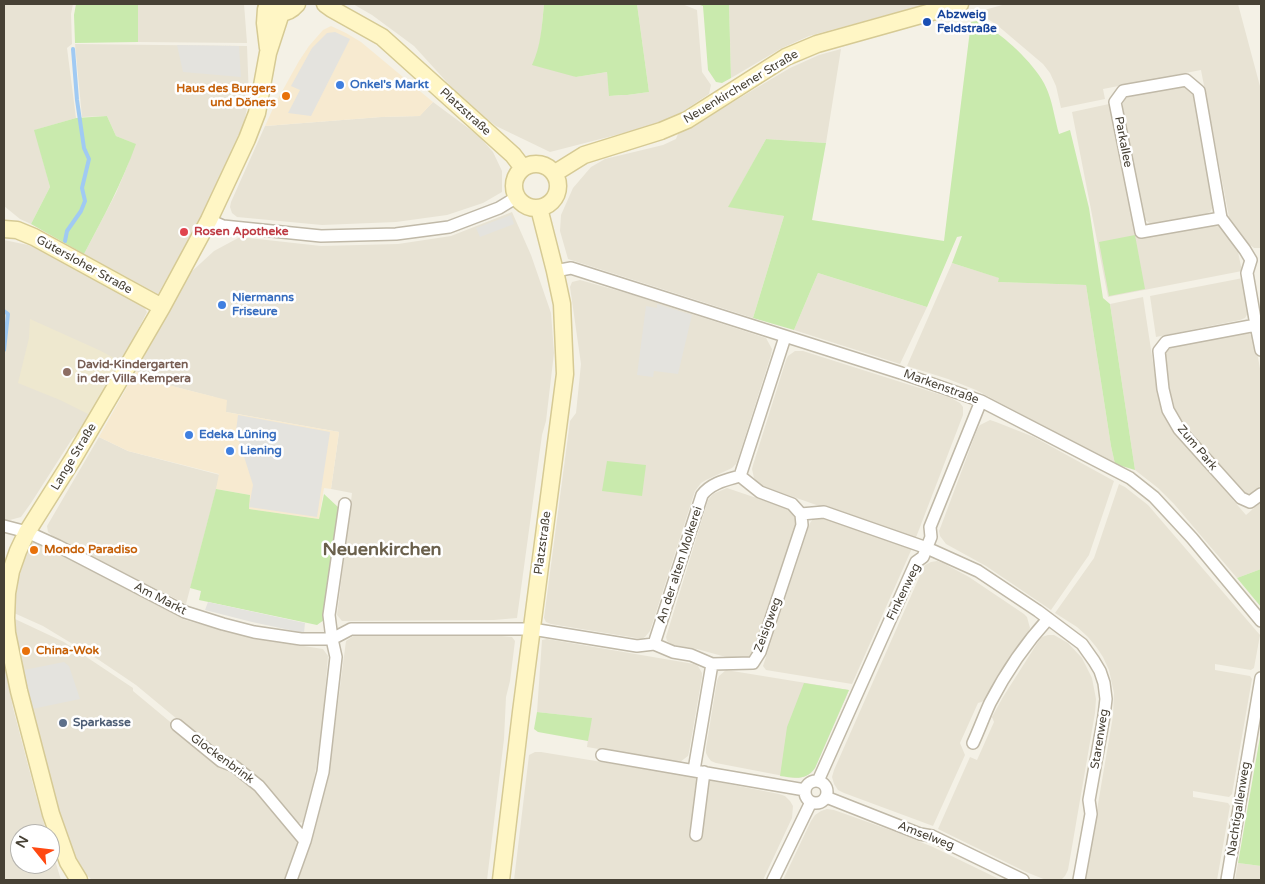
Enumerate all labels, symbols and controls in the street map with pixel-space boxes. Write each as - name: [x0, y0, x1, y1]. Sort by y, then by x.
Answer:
- place label: Abzweig Feldstraße: [937, 8, 997, 36]
- marker: Abzweig Feldstraße: [921, 16, 933, 28]
- street label: Neuenkirchener Straße: [681, 47, 801, 127]
- place label: Onkel's Markt: [350, 78, 429, 92]
- marker: Onkel's Markt: [334, 79, 346, 91]
- place label: Haus des Burgers und Döners: [176, 82, 276, 110]
- street label: Platzstraße: [436, 85, 494, 139]
- marker: Haus des Burgers und Döners: [280, 90, 292, 102]
- street label: Parkallee: [1111, 115, 1135, 169]
- place label: Rosen Apotheke: [194, 225, 288, 239]
- marker: Rosen Apotheke: [178, 226, 190, 238]
- street label: Gütersloher Straße: [34, 233, 134, 297]
- place label: Niermanns Friseure: [232, 291, 294, 319]
- marker: Niermanns Friseure: [216, 299, 228, 311]
- place label: David-Kindergarten in der Villa Kempera: [77, 358, 191, 386]
- marker: David-Kindergarten in der Villa Kempera: [61, 366, 73, 378]
- street label: Markenstraße: [901, 367, 981, 407]
- street label: Lange Straße: [48, 421, 100, 493]
- street label: Zum Park: [1174, 422, 1220, 474]
- place label: Edeka Lüning: [199, 428, 277, 442]
- marker: Edeka Lüning: [183, 429, 195, 441]
- place label: Liening: [240, 444, 282, 458]
- marker: Liening: [224, 445, 236, 457]
- street label: An der alten Molkerei: [654, 505, 706, 625]
- street label: Platzstraße: [531, 510, 555, 576]
- district label: Neuenkirchen: [322, 539, 442, 561]
- place label: Mondo Paradiso: [44, 543, 137, 557]
- marker: Mondo Paradiso: [28, 544, 40, 556]
- street label: Finkenweg: [884, 561, 924, 623]
- street label: Am Markt: [131, 580, 189, 618]
- street label: Zeisigweg: [751, 596, 785, 654]
- place label: China-Wok: [36, 644, 99, 658]
- marker: China-Wok: [20, 645, 32, 657]
- street label: Starenweg: [1088, 708, 1112, 770]
- place label: Sparkasse: [73, 716, 131, 730]
- marker: Sparkasse: [57, 717, 69, 729]
- street label: Glockenbrink: [187, 731, 257, 787]
- street label: Nachtigallenweg: [1224, 761, 1254, 857]
- street label: Amselweg: [896, 819, 956, 853]
- north arrow: [10, 824, 60, 874]
- text: N: [12, 833, 32, 851]

